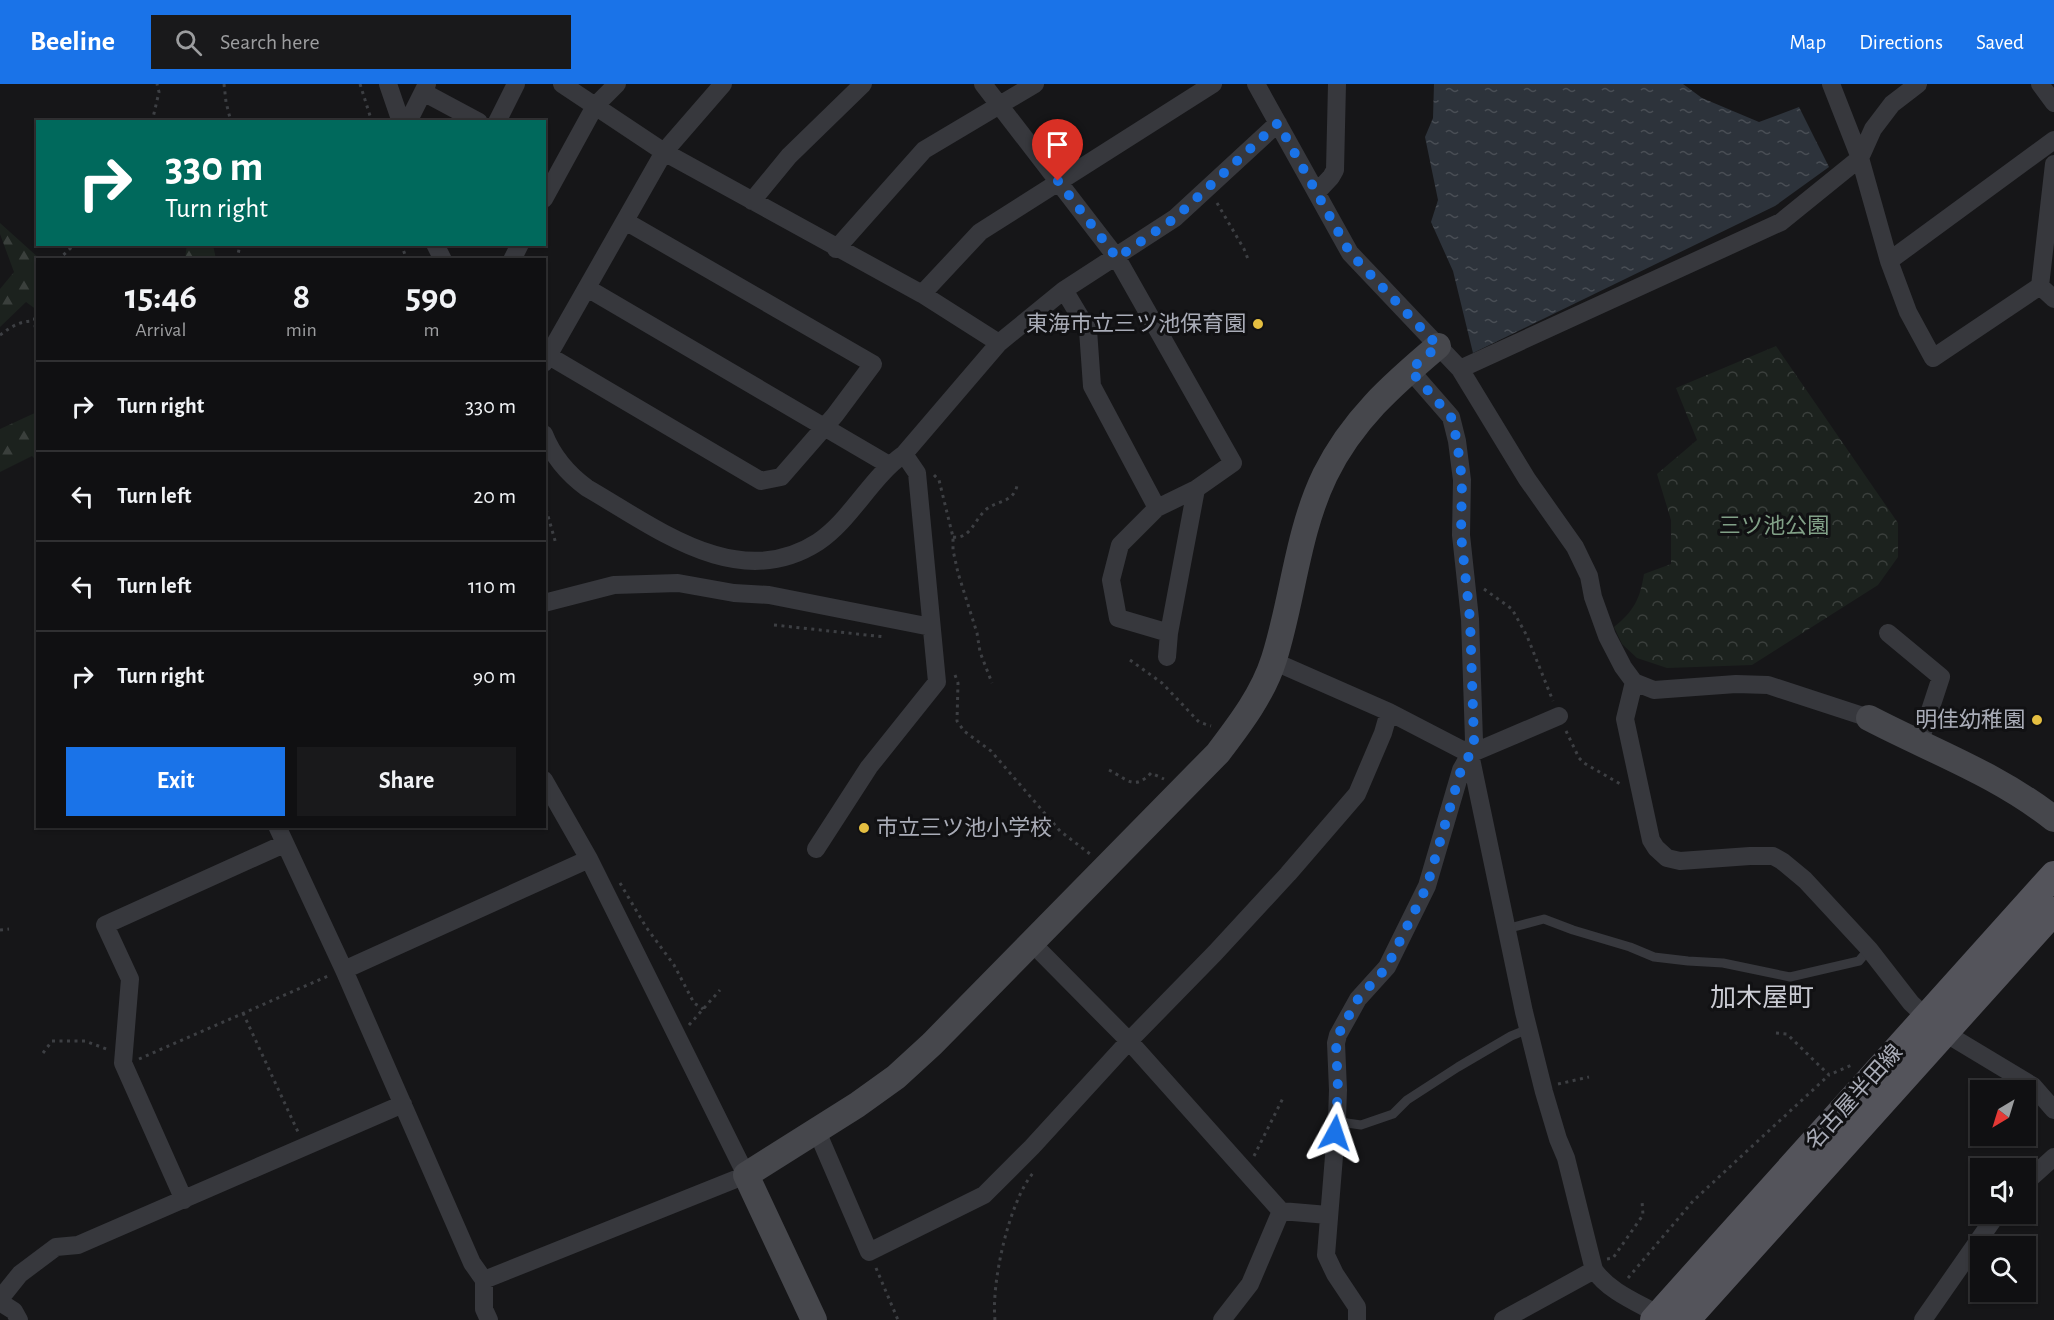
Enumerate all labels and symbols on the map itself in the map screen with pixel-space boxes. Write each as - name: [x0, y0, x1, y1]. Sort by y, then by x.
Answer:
- pin: [1032, 119, 1083, 181]
- place label: 東海市立三ツ池保育園: [1026, 312, 1246, 335]
- marker: 東海市立三ツ池保育園: [1251, 317, 1265, 331]
- park label: 三ツ池公園: [1719, 514, 1829, 537]
- place label: 明佳幼稚園: [1915, 708, 2025, 731]
- marker: 明佳幼稚園: [2030, 713, 2044, 727]
- place label: 市立三ツ池小学校: [876, 816, 1052, 839]
- marker: 市立三ツ池小学校: [857, 821, 871, 835]
- district label: 加木屋町: [1710, 984, 1814, 1011]
- street label: 名古屋半田線: [1801, 1040, 1906, 1153]
- north arrow: [1970, 1080, 2036, 1146]
- position arrow: [1303, 1101, 1367, 1165]

